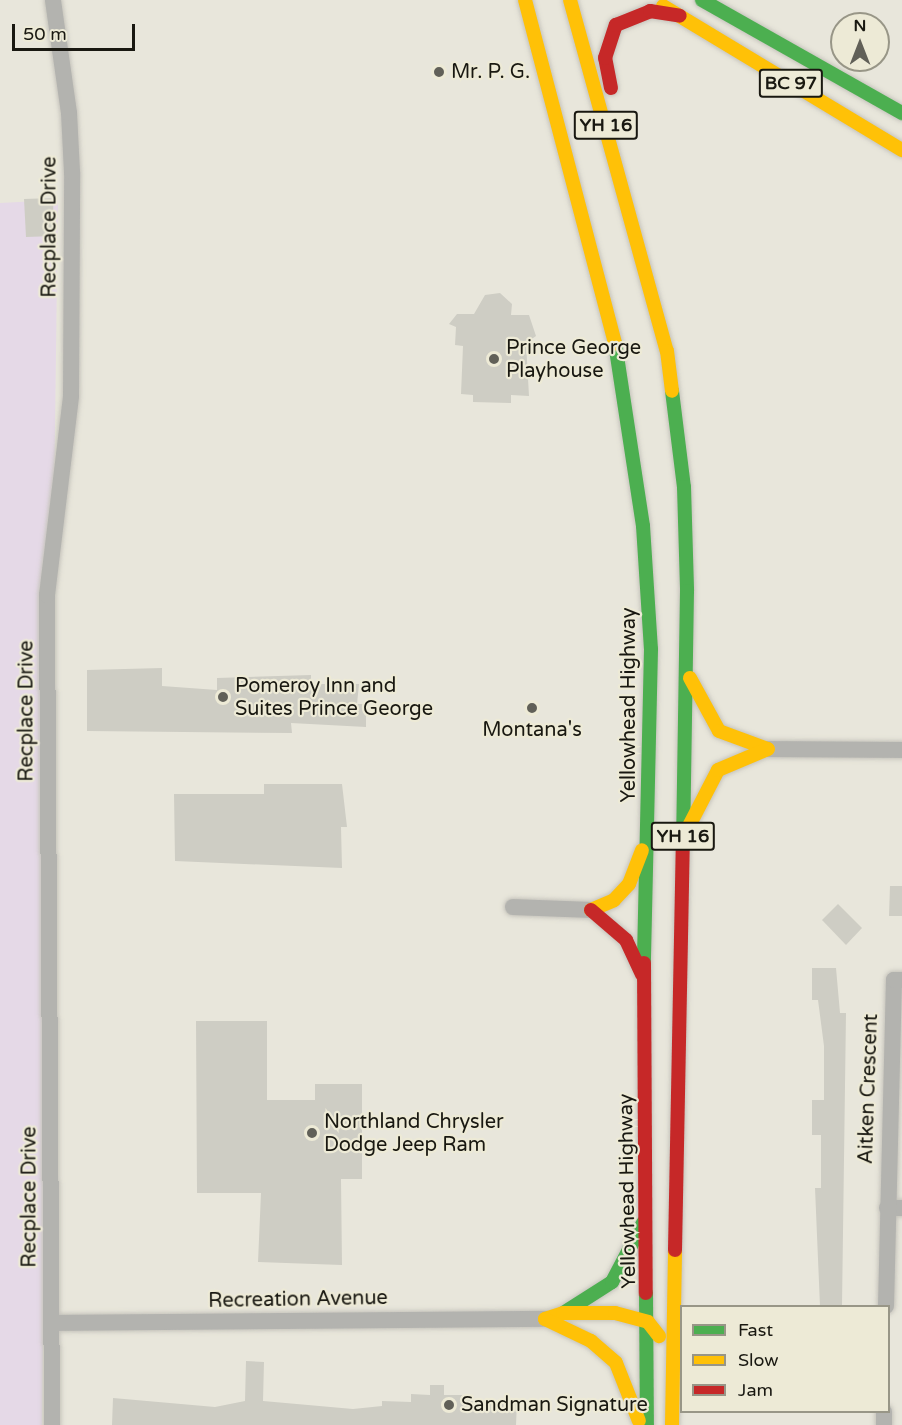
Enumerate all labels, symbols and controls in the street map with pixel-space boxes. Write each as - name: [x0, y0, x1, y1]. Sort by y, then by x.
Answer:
- scale bar: [15, 12, 138, 50]
- north arrow: [830, 12, 890, 72]
- text: N: [854, 16, 866, 36]
- text: 50 m: [23, 23, 67, 45]
- place label: Mr. P. G.: [451, 60, 530, 84]
- marker: Mr. P. G.: [432, 65, 446, 79]
- road number: BC 97: [758, 68, 824, 98]
- road number: YH 16: [573, 110, 639, 140]
- street label: Recplace Drive: [38, 156, 62, 298]
- place label: Prince George Playhouse: [506, 336, 641, 383]
- marker: Prince George Playhouse: [487, 352, 501, 366]
- street label: Yellowhead Highway: [617, 608, 641, 802]
- street label: Recplace Drive: [15, 640, 39, 782]
- place label: Pomeroy Inn and Suites Prince George: [235, 674, 433, 721]
- marker: Pomeroy Inn and Suites Prince George: [216, 690, 230, 704]
- marker: Montana's: [525, 701, 539, 715]
- place label: Montana's: [482, 718, 582, 742]
- road number: YH 16: [650, 821, 716, 851]
- street label: Aitken Crescent: [854, 1013, 884, 1165]
- street label: Yellowhead Highway: [614, 1093, 642, 1289]
- place label: Northland Chrysler Dodge Jeep Ram: [324, 1110, 504, 1157]
- street label: Recplace Drive: [18, 1126, 42, 1268]
- marker: Northland Chrysler Dodge Jeep Ram: [305, 1126, 319, 1140]
- street label: Recreation Avenue: [208, 1286, 388, 1314]
- legend: [680, 1305, 890, 1413]
- text: Fast: [738, 1319, 773, 1341]
- text: Slow: [738, 1349, 779, 1371]
- text: Jam: [738, 1379, 773, 1401]
- place label: Sandman Signature: [461, 1393, 648, 1417]
- marker: Sandman Signature: [442, 1398, 456, 1412]

